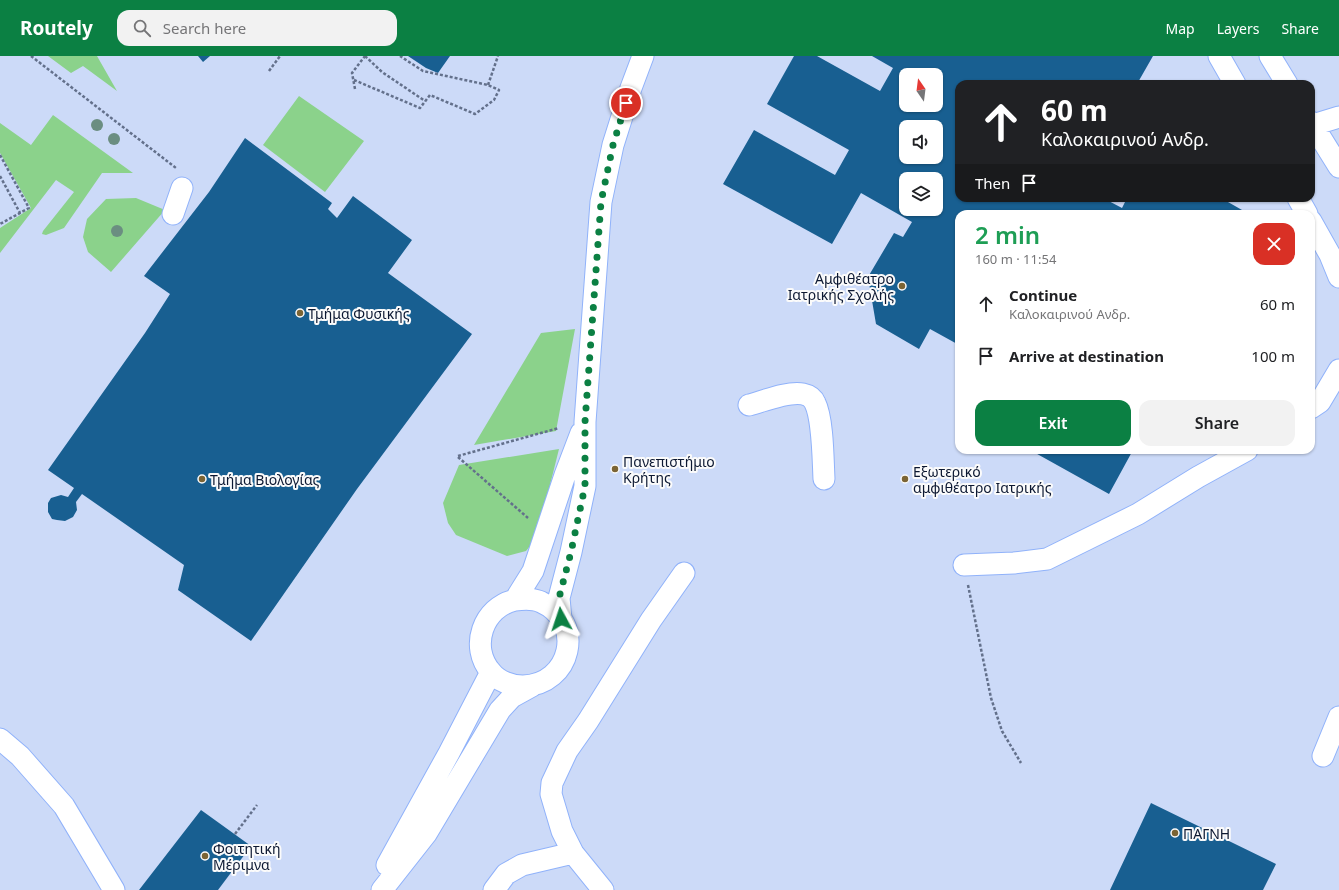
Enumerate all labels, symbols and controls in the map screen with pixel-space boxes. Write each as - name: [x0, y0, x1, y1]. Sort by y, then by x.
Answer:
- search box: [117, 10, 397, 46]
- text: Routely: [20, 15, 93, 41]
- icon: search: [131, 17, 153, 39]
- text: Search here: [163, 18, 246, 38]
- text: Map: [1166, 19, 1195, 38]
- text: Layers: [1217, 19, 1259, 38]
- text: Share: [1281, 19, 1319, 38]
- north arrow: [899, 68, 943, 112]
- map controls: [899, 68, 943, 216]
- pin: [609, 86, 643, 120]
- text: 60 m: [1041, 91, 1108, 129]
- icon: arrive: [615, 92, 637, 114]
- icon: ahead: [975, 96, 1027, 148]
- button: sound: [899, 120, 943, 164]
- text: Καλοκαιρινού Ανδρ.: [1041, 127, 1209, 151]
- button: layers: [899, 172, 943, 216]
- icon: arrive: [1018, 172, 1040, 194]
- text: Then: [975, 173, 1010, 193]
- text: 2 min: [975, 218, 1040, 251]
- button: close: [1253, 223, 1295, 265]
- text: 160 m · 11:54: [975, 250, 1056, 268]
- place label: Αμφιθέατρο Ιατρικής Σχολής: [788, 269, 894, 304]
- marker: Αμφιθέατρο Ιατρικής Σχολής: [897, 281, 907, 291]
- text: Continue: [1009, 285, 1077, 305]
- icon: ahead: [975, 293, 997, 315]
- text: 60 m: [1260, 294, 1295, 314]
- place label: Τμήμα Φυσικής: [308, 304, 410, 323]
- text: Καλοκαιρινού Ανδρ.: [1009, 305, 1130, 323]
- marker: Τμήμα Φυσικής: [295, 308, 305, 318]
- icon: arrive: [975, 345, 997, 367]
- text: Arrive at destination: [1009, 346, 1164, 366]
- text: 100 m: [1251, 346, 1295, 366]
- button: Exit: [975, 400, 1131, 446]
- button: Share: [1139, 400, 1295, 446]
- place label: Πανεπιστήμιο Κρήτης: [623, 452, 715, 487]
- place label: Εξωτερικό αμφιθέατρο Ιατρικής: [913, 462, 1052, 497]
- marker: Πανεπιστήμιο Κρήτης: [610, 464, 620, 474]
- place label: Τμήμα Βιολογίας: [210, 470, 319, 489]
- marker: Τμήμα Βιολογίας: [197, 474, 207, 484]
- marker: Εξωτερικό αμφιθέατρο Ιατρικής: [900, 474, 910, 484]
- position arrow: [540, 598, 582, 640]
- place label: ΠΑΓΝΗ: [1183, 824, 1230, 843]
- marker: ΠΑΓΝΗ: [1170, 828, 1180, 838]
- place label: Φοιτητική Μέριμνα: [213, 839, 281, 874]
- marker: Φοιτητική Μέριμνα: [200, 851, 210, 861]

